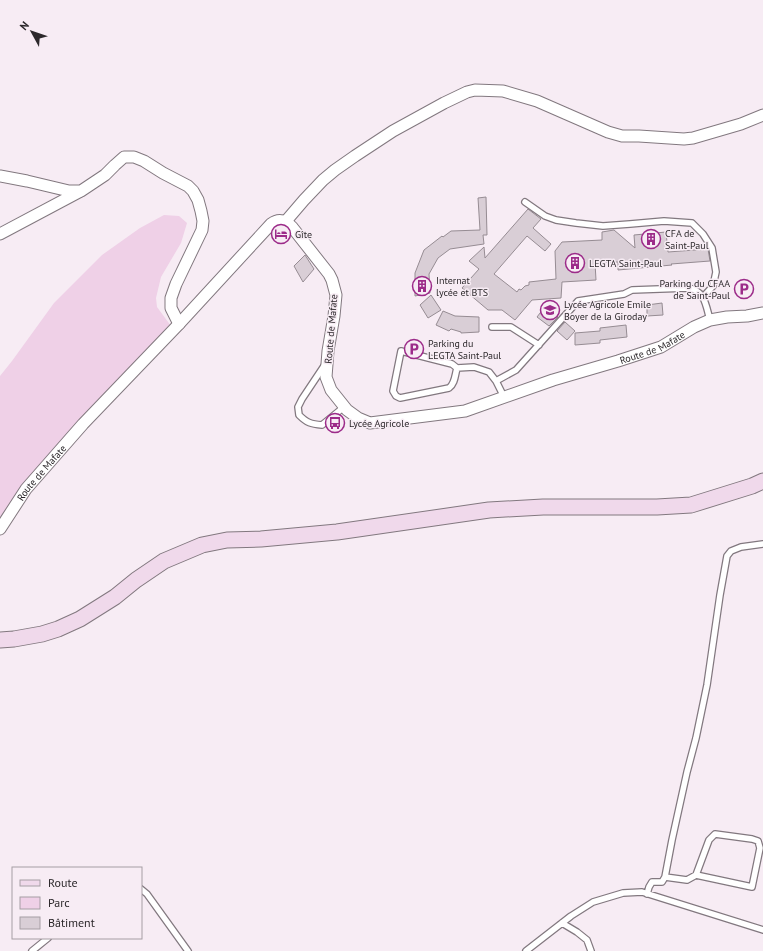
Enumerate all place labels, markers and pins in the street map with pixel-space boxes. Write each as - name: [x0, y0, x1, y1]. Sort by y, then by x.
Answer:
- hotel icon: Gîte: [270, 223, 292, 245]
- place label: CFA de Saint-Paul: [665, 227, 709, 252]
- place label: Gîte: [295, 228, 312, 241]
- building icon: CFA de Saint-Paul: [640, 228, 662, 250]
- building icon: LEGTA Saint-Paul: [564, 252, 586, 274]
- place label: LEGTA Saint-Paul: [589, 257, 662, 270]
- place label: Internat lycée et BTS: [436, 274, 488, 299]
- building icon: Internat lycée et BTS: [411, 275, 433, 297]
- place label: Parking du CFAA de Saint-Paul: [659, 277, 730, 302]
- parking icon: Parking du CFAA de Saint-Paul: [733, 278, 755, 300]
- place label: Lycée Agricole Emile Boyer de la Giroday: [564, 298, 651, 323]
- school or university icon: Lycée Agricole Emile Boyer de la Giroday: [539, 299, 561, 321]
- place label: Parking du LEGTA Saint-Paul: [428, 337, 501, 362]
- parking icon: Parking du LEGTA Saint-Paul: [403, 338, 425, 360]
- bus stop icon: Lycée Agricole: [324, 412, 346, 434]
- place label: Lycée Agricole: [349, 417, 409, 430]

